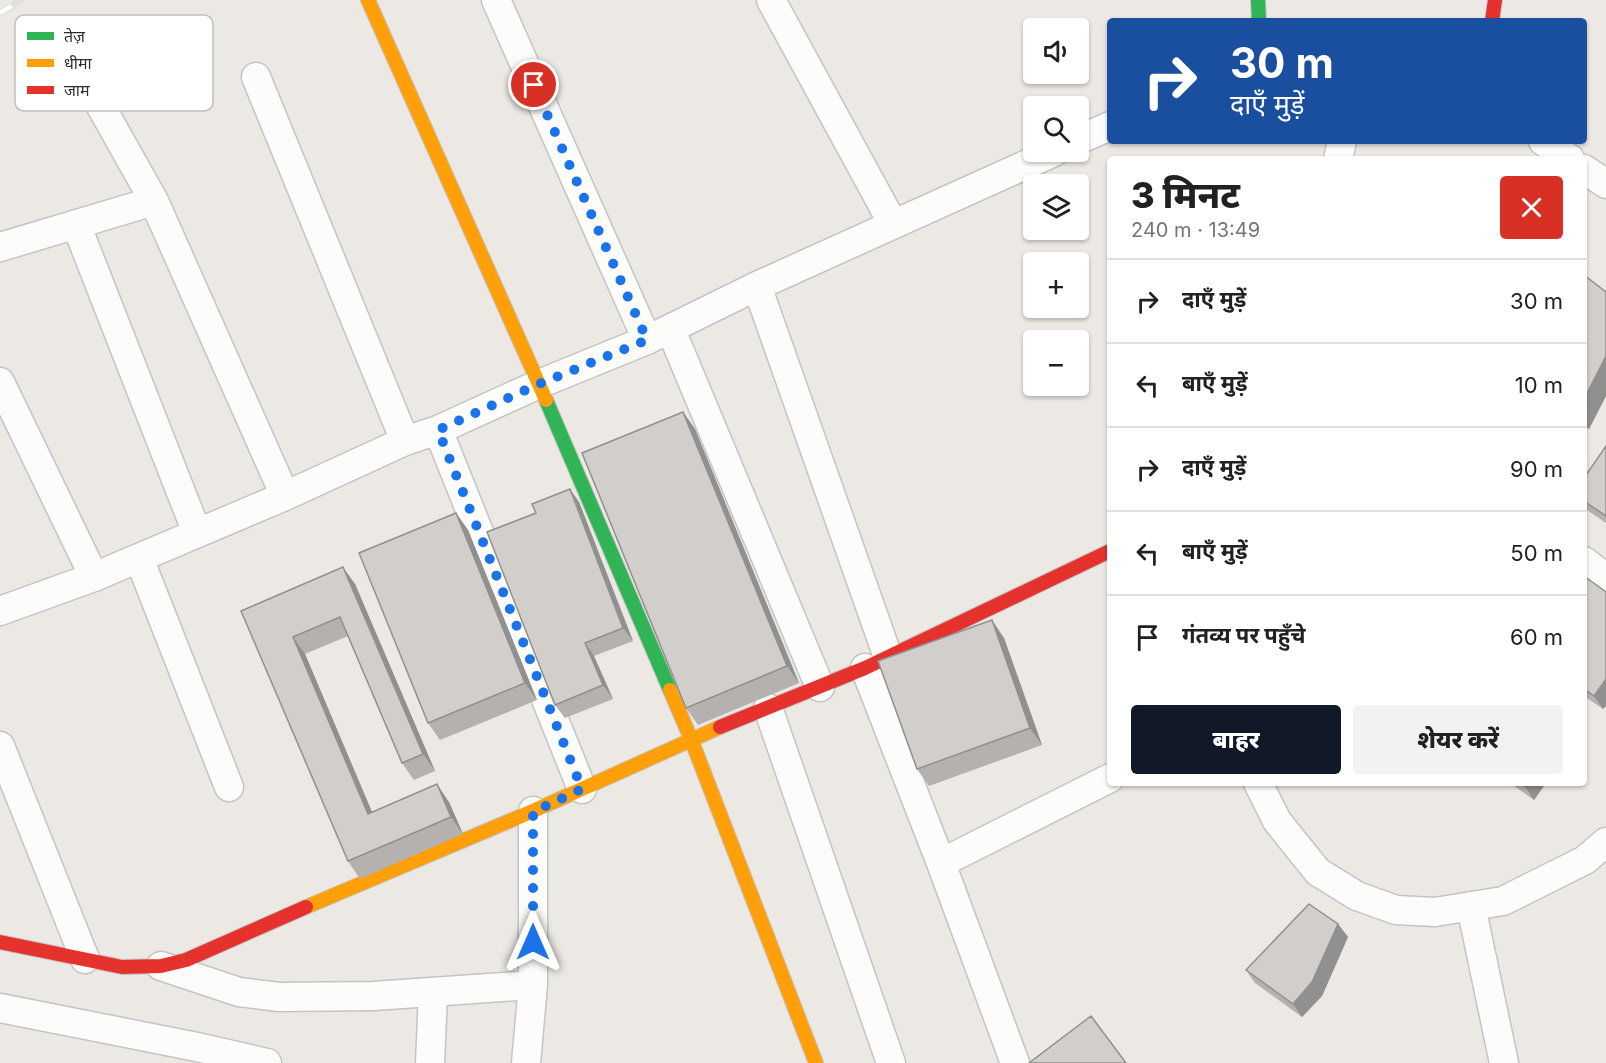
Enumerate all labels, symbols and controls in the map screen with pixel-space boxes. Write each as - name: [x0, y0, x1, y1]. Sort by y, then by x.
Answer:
- legend: [15, 15, 213, 111]
- map controls: [1023, 18, 1089, 396]
- button: sound: [1023, 18, 1089, 84]
- text: तेज़: [64, 26, 86, 46]
- text: 30 m: [1230, 37, 1334, 88]
- icon: right: [1131, 42, 1209, 120]
- text: धीमा: [64, 53, 93, 73]
- pin: [508, 59, 559, 110]
- icon: arrive: [517, 68, 550, 101]
- text: जाम: [64, 80, 90, 100]
- text: दाएँ मुड़ें: [1230, 88, 1304, 121]
- button: search: [1023, 96, 1089, 162]
- text: 3 मिनट: [1131, 173, 1240, 217]
- button: layers: [1023, 174, 1089, 240]
- button: close: [1500, 176, 1563, 239]
- text: 240 m · 13:49: [1131, 218, 1260, 242]
- button: +: [1023, 252, 1089, 318]
- icon: right: [1131, 285, 1164, 318]
- text: दाएँ मुड़ें: [1182, 286, 1246, 312]
- text: 30 m: [1510, 288, 1563, 314]
- button: −: [1023, 330, 1089, 396]
- icon: left: [1131, 369, 1164, 402]
- text: बाएँ मुड़ें: [1182, 370, 1248, 396]
- text: 10 m: [1515, 372, 1563, 398]
- icon: right: [1131, 453, 1164, 486]
- text: दाएँ मुड़ें: [1182, 454, 1246, 480]
- text: 90 m: [1510, 456, 1563, 482]
- icon: left: [1131, 537, 1164, 570]
- text: बाएँ मुड़ें: [1182, 538, 1248, 564]
- text: 50 m: [1510, 540, 1563, 566]
- icon: arrive: [1131, 621, 1164, 654]
- text: गंतव्य पर पहुँचे: [1182, 622, 1306, 648]
- text: 60 m: [1510, 624, 1563, 650]
- button: बाहर: [1131, 705, 1341, 774]
- button: शेयर करें: [1353, 705, 1563, 774]
- position arrow: [501, 910, 565, 974]

